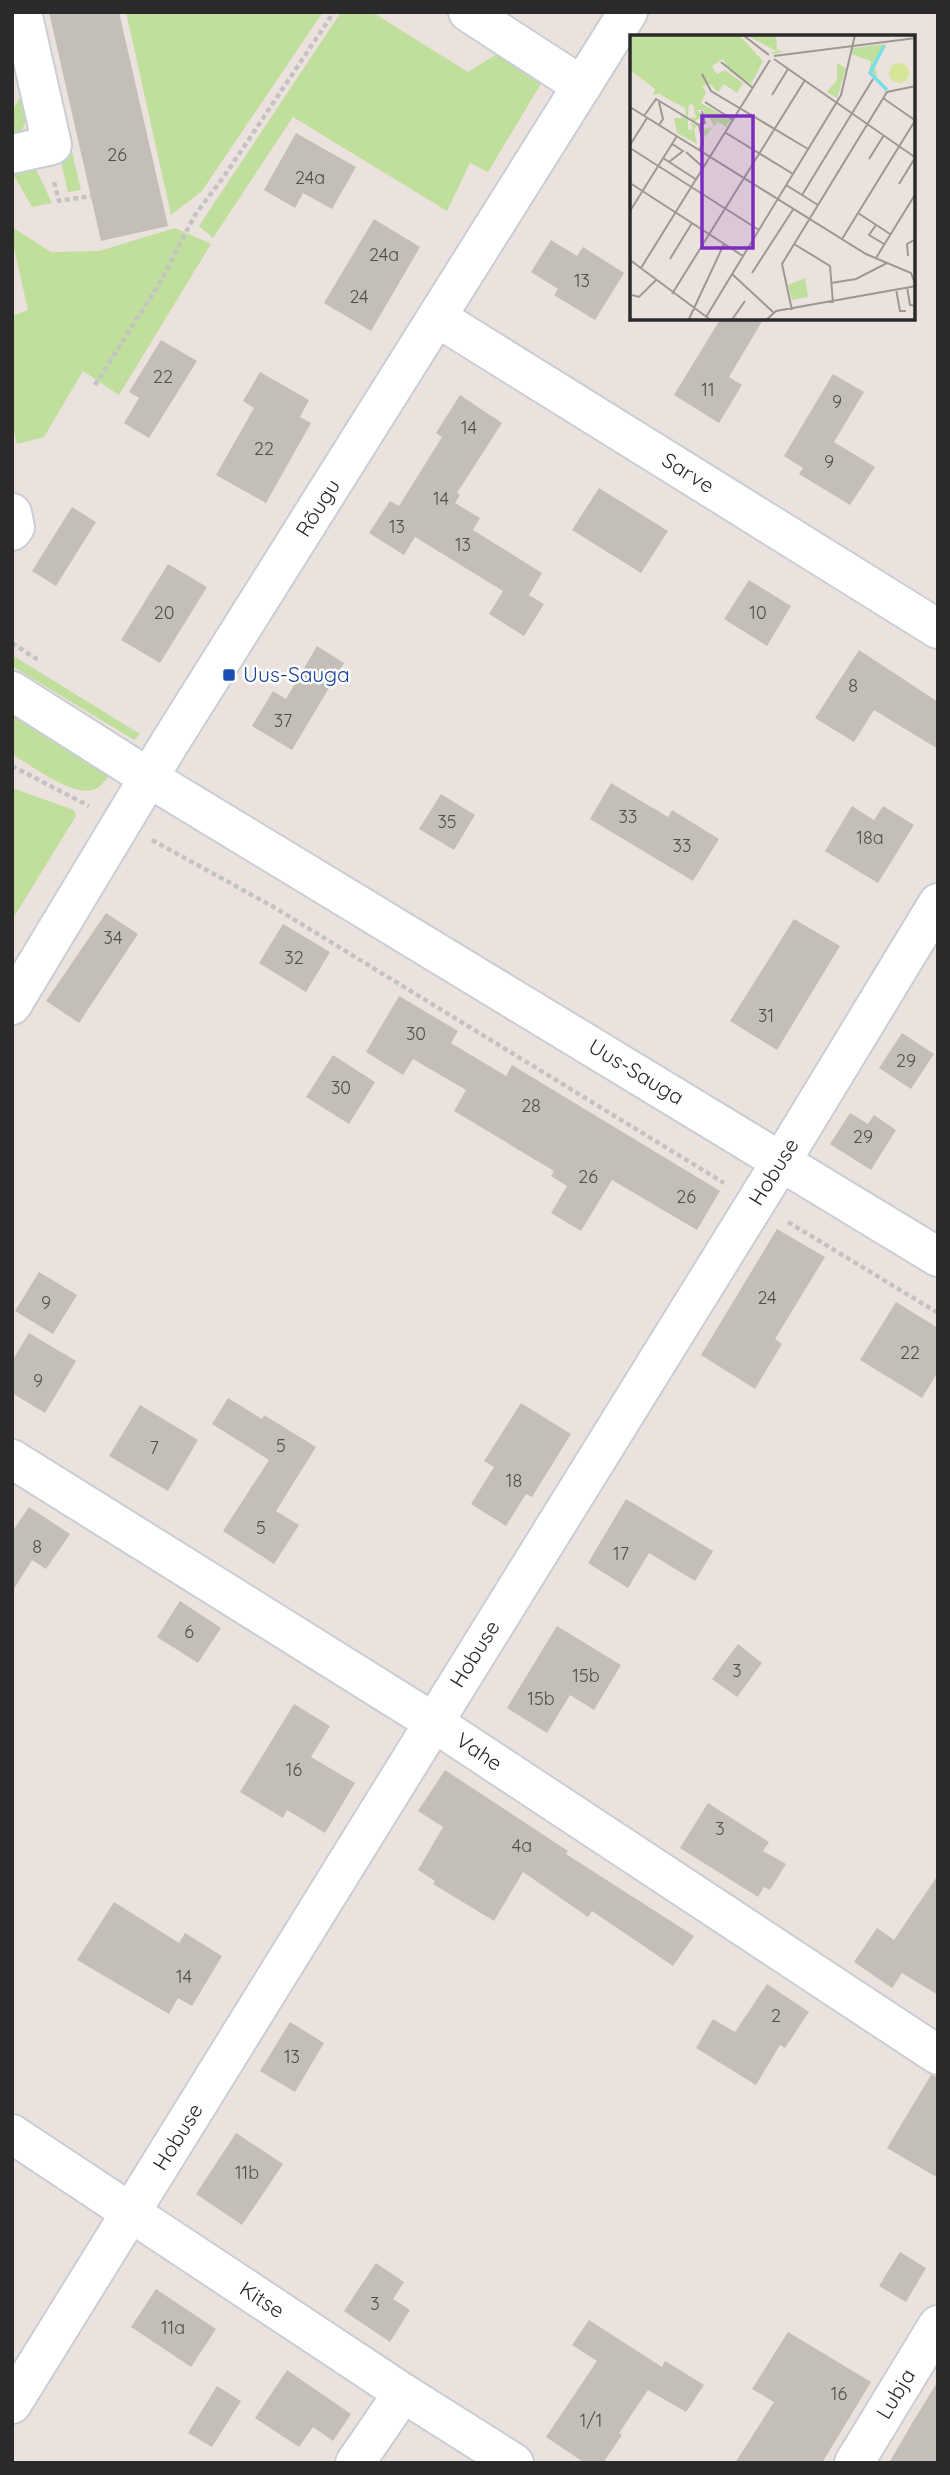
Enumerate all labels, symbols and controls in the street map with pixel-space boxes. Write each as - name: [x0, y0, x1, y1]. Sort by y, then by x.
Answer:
- inset map: [630, 35, 915, 320]
- house number: 26: [107, 143, 127, 166]
- house number: 24a: [295, 166, 325, 189]
- house number: 24a: [369, 243, 399, 266]
- house number: 13: [574, 269, 590, 292]
- house number: 24: [349, 285, 369, 308]
- house number: 22: [153, 365, 173, 388]
- house number: 11: [701, 378, 715, 401]
- house number: 9: [832, 390, 842, 413]
- house number: 14: [461, 416, 477, 439]
- house number: 22: [254, 437, 274, 460]
- street label: Sarve: [658, 446, 719, 498]
- house number: 9: [824, 450, 834, 473]
- street label: Rõugu: [289, 474, 345, 541]
- house number: 14: [433, 487, 449, 510]
- house number: 13: [389, 515, 405, 538]
- house number: 13: [455, 533, 471, 556]
- house number: 20: [154, 601, 174, 624]
- house number: 10: [749, 601, 767, 624]
- place label: Uus-Sauga: [243, 661, 350, 687]
- marker: Uus-Sauga: [221, 667, 237, 683]
- house number: 8: [848, 674, 858, 697]
- house number: 37: [274, 709, 292, 732]
- house number: 33: [619, 805, 637, 828]
- house number: 35: [437, 810, 457, 833]
- house number: 18a: [856, 826, 884, 849]
- house number: 33: [673, 834, 691, 857]
- house number: 34: [104, 926, 122, 949]
- house number: 32: [284, 946, 304, 969]
- house number: 31: [758, 1004, 774, 1027]
- house number: 30: [406, 1022, 426, 1045]
- street label: Uus-Sauga: [584, 1033, 689, 1110]
- house number: 29: [896, 1049, 916, 1072]
- house number: 30: [331, 1076, 351, 1099]
- house number: 28: [521, 1094, 541, 1117]
- house number: 29: [853, 1125, 873, 1148]
- street label: Hobuse: [742, 1133, 804, 1210]
- house number: 26: [578, 1165, 598, 1188]
- house number: 26: [676, 1185, 696, 1208]
- house number: 24: [757, 1286, 777, 1309]
- house number: 9: [41, 1291, 51, 1314]
- house number: 22: [900, 1341, 920, 1364]
- house number: 9: [33, 1369, 43, 1392]
- house number: 5: [276, 1434, 286, 1457]
- house number: 7: [149, 1436, 159, 1459]
- house number: 18: [506, 1469, 522, 1492]
- house number: 5: [256, 1516, 266, 1539]
- house number: 8: [32, 1535, 42, 1558]
- house number: 17: [613, 1542, 629, 1565]
- street label: Hobuse: [443, 1615, 505, 1692]
- house number: 6: [184, 1620, 194, 1643]
- house number: 3: [732, 1659, 742, 1682]
- house number: 15b: [572, 1664, 600, 1687]
- house number: 15b: [527, 1687, 555, 1710]
- street label: Vahe: [451, 1726, 508, 1776]
- house number: 16: [286, 1758, 302, 1781]
- house number: 3: [715, 1817, 725, 1840]
- house number: 4a: [512, 1834, 532, 1857]
- house number: 14: [176, 1965, 192, 1988]
- house number: 2: [771, 2004, 781, 2027]
- house number: 13: [284, 2045, 300, 2068]
- street label: Hobuse: [146, 2098, 208, 2175]
- house number: 11b: [235, 2161, 259, 2184]
- street label: Kitse: [235, 2275, 290, 2323]
- house number: 3: [370, 2292, 380, 2315]
- house number: 11a: [161, 2316, 185, 2339]
- street label: Lubja: [870, 2364, 920, 2423]
- house number: 16: [831, 2382, 847, 2405]
- house number: 1/1: [580, 2409, 602, 2432]

